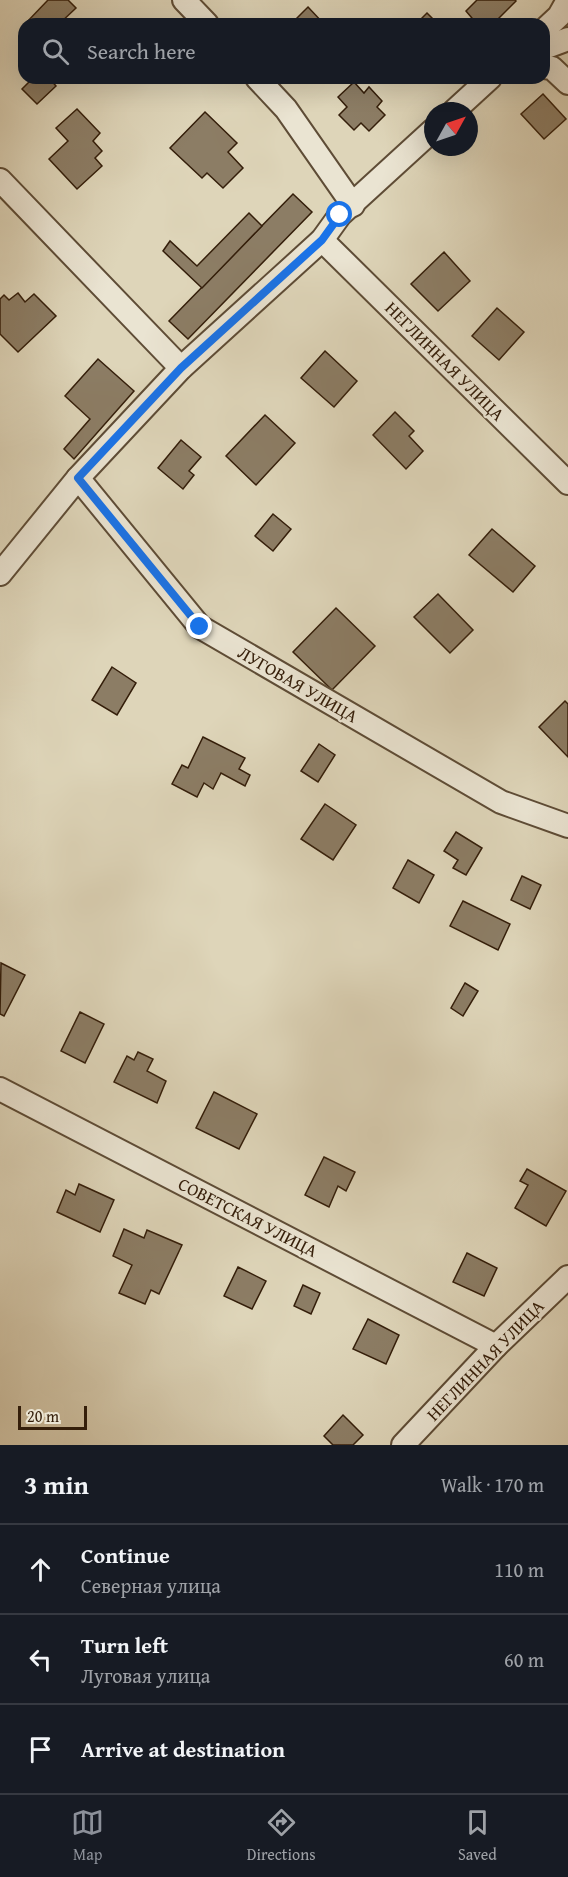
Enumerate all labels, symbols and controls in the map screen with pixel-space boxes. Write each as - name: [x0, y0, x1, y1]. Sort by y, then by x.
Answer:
- search box: [18, 18, 550, 84]
- icon: search: [39, 35, 72, 68]
- text: Search here: [87, 35, 196, 67]
- north arrow: [424, 102, 478, 156]
- route start: [326, 201, 352, 227]
- street label: НЕГЛИННАЯ УЛИЦА: [379, 295, 511, 427]
- route end: [186, 613, 212, 639]
- street label: ЛУГОВАЯ УЛИЦА: [233, 639, 363, 729]
- street label: СОВЕТСКАЯ УЛИЦА: [174, 1170, 323, 1264]
- street label: НЕГЛИННАЯ УЛИЦА: [420, 1293, 550, 1427]
- scale bar: [18, 1403, 87, 1430]
- text: 20 m: [27, 1404, 59, 1428]
- text: 3 min: [24, 1465, 89, 1504]
- text: Walk · 170 m: [441, 1470, 544, 1499]
- text: Continue: [81, 1539, 170, 1571]
- icon: ahead: [24, 1553, 57, 1586]
- text: 110 m: [494, 1555, 544, 1584]
- text: Северная улица: [81, 1571, 221, 1600]
- text: Turn left: [81, 1629, 168, 1661]
- icon: left: [24, 1643, 57, 1676]
- text: 60 m: [504, 1645, 544, 1674]
- text: Луговая улица: [81, 1661, 210, 1690]
- icon: arrive: [24, 1733, 57, 1766]
- text: Arrive at destination: [81, 1733, 285, 1765]
- tab: Map: [71, 1806, 104, 1866]
- tab: Directions: [247, 1806, 316, 1866]
- tab: Saved: [458, 1806, 497, 1866]

